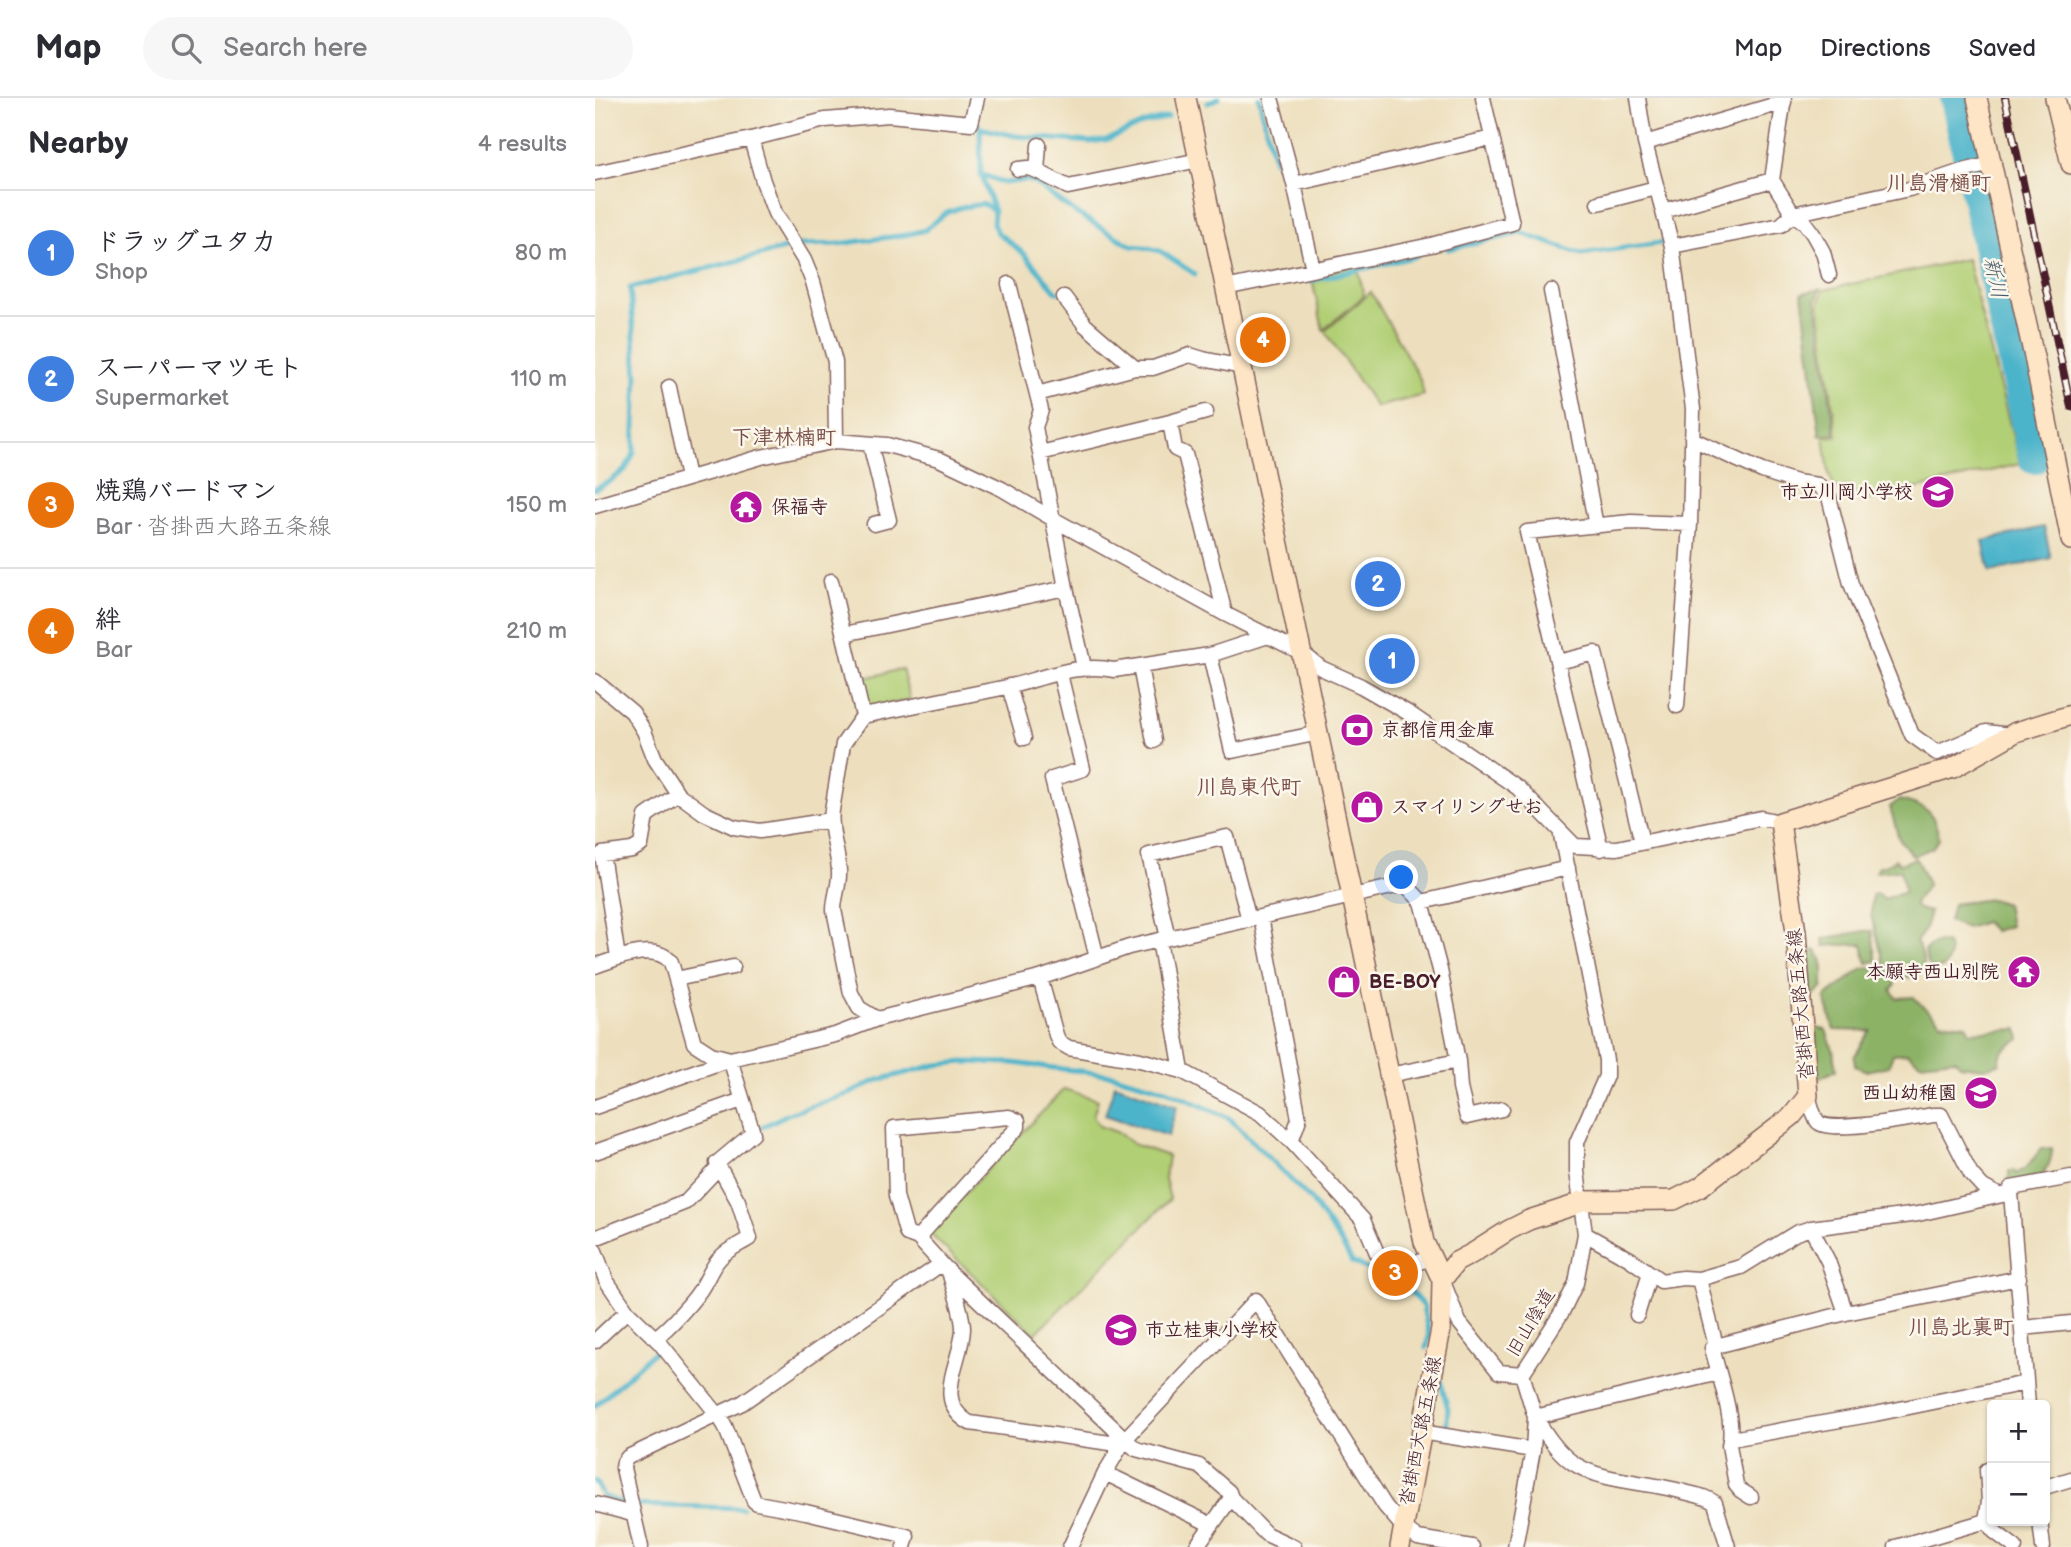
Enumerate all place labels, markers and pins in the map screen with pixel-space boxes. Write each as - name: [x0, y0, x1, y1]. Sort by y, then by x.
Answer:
- pin: 4: [1240, 314, 1286, 366]
- school or university icon: 市立川岡小学校: [1919, 473, 1957, 511]
- place label: 市立川岡小学校: [1780, 481, 1913, 504]
- temple icon: 保福寺: [727, 488, 765, 526]
- place label: 保福寺: [771, 496, 828, 519]
- pin: 2: [1355, 558, 1401, 610]
- pin: 1: [1369, 635, 1415, 687]
- bank icon: 京都信用金庫: [1338, 711, 1376, 749]
- place label: 京都信用金庫: [1381, 719, 1495, 742]
- shop icon: スマイリングせお: [1348, 788, 1386, 826]
- place label: スマイリングせお: [1391, 796, 1543, 819]
- temple icon: 本願寺西山別院: [2005, 953, 2043, 991]
- place label: 本願寺西山別院: [1866, 961, 1999, 984]
- shop icon: BE-BOY: [1325, 963, 1363, 1001]
- place label: BE-BOY: [1369, 971, 1441, 994]
- school or university icon: 西山幼稚園: [1962, 1074, 2000, 1112]
- place label: 西山幼稚園: [1862, 1082, 1957, 1105]
- pin: 3: [1372, 1247, 1418, 1299]
- school or university icon: 市立桂東小学校: [1102, 1311, 1140, 1349]
- place label: 市立桂東小学校: [1145, 1319, 1278, 1342]

